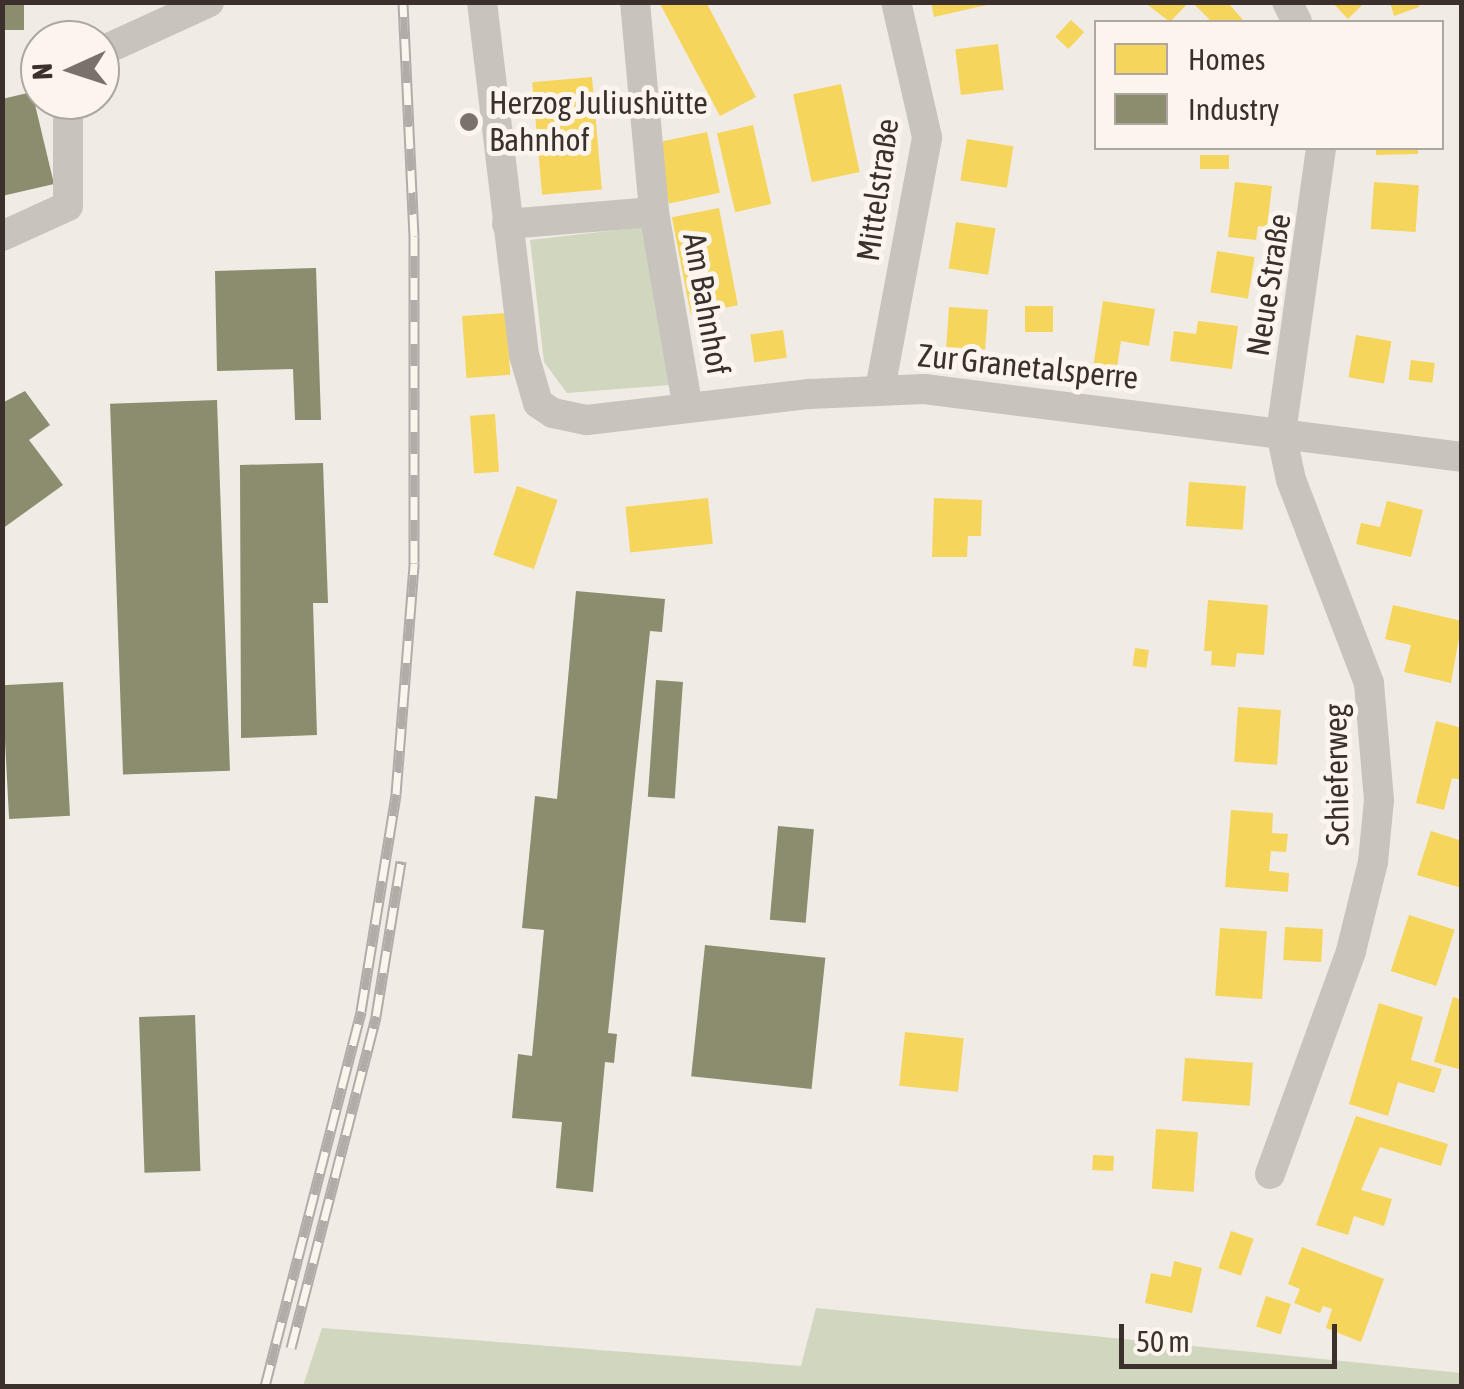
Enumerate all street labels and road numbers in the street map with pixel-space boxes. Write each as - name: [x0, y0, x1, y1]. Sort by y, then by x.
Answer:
- street label: Mittelstraße: [849, 116, 907, 264]
- street label: Neue Straße: [1239, 211, 1299, 359]
- street label: Am Bahnhof: [675, 230, 737, 378]
- street label: Zur Granetalsperre: [916, 336, 1140, 398]
- street label: Schieferweg: [1317, 703, 1357, 847]

